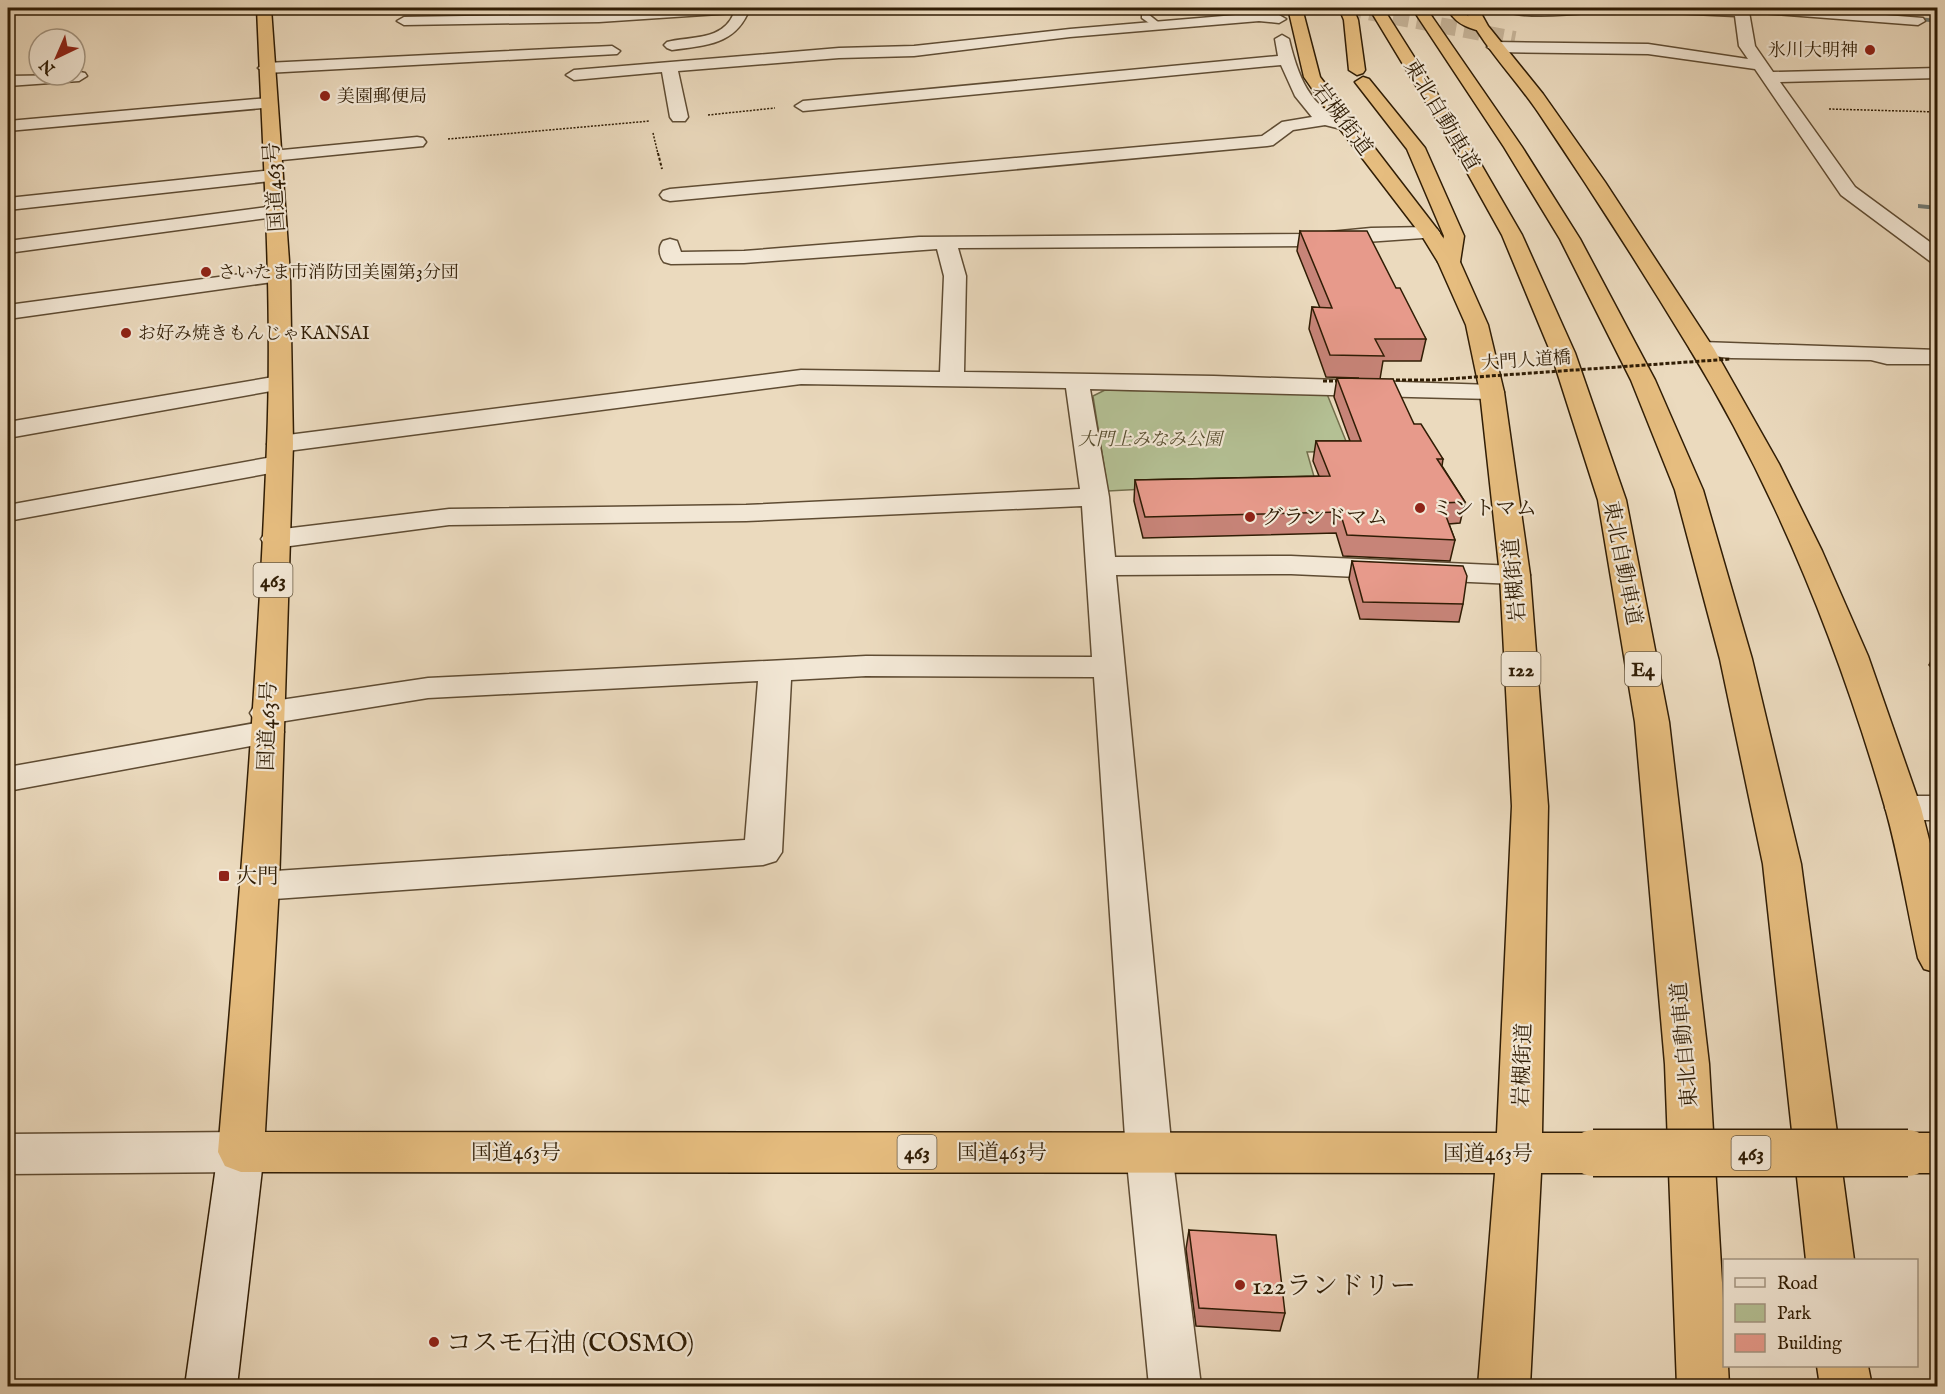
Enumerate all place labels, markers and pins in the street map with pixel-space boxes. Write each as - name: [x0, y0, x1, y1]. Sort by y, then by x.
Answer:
- place label: 氷川大明神: [1768, 40, 1858, 63]
- marker: 氷川大明神: [1863, 43, 1877, 57]
- place label: 美園郵便局: [337, 86, 427, 109]
- marker: 美園郵便局: [318, 89, 332, 103]
- place label: さいたま市消防団美園第3分団: [218, 262, 459, 285]
- marker: さいたま市消防団美園第3分団: [199, 265, 213, 279]
- place label: お好み焼きもんじゃKANSAI: [138, 323, 370, 346]
- marker: お好み焼きもんじゃKANSAI: [119, 326, 133, 340]
- place label: ミントマム: [1432, 496, 1537, 523]
- marker: ミントマム: [1413, 501, 1427, 515]
- place label: グランドマム: [1262, 505, 1388, 532]
- marker: グランドマム: [1243, 510, 1257, 524]
- place label: 大門: [236, 864, 278, 891]
- marker: 大門: [217, 869, 231, 883]
- place label: 122ランドリー: [1252, 1270, 1416, 1303]
- marker: 122ランドリー: [1233, 1278, 1247, 1292]
- place label: コスモ石油 (COSMO): [446, 1327, 694, 1360]
- marker: コスモ石油 (COSMO): [427, 1335, 441, 1349]

